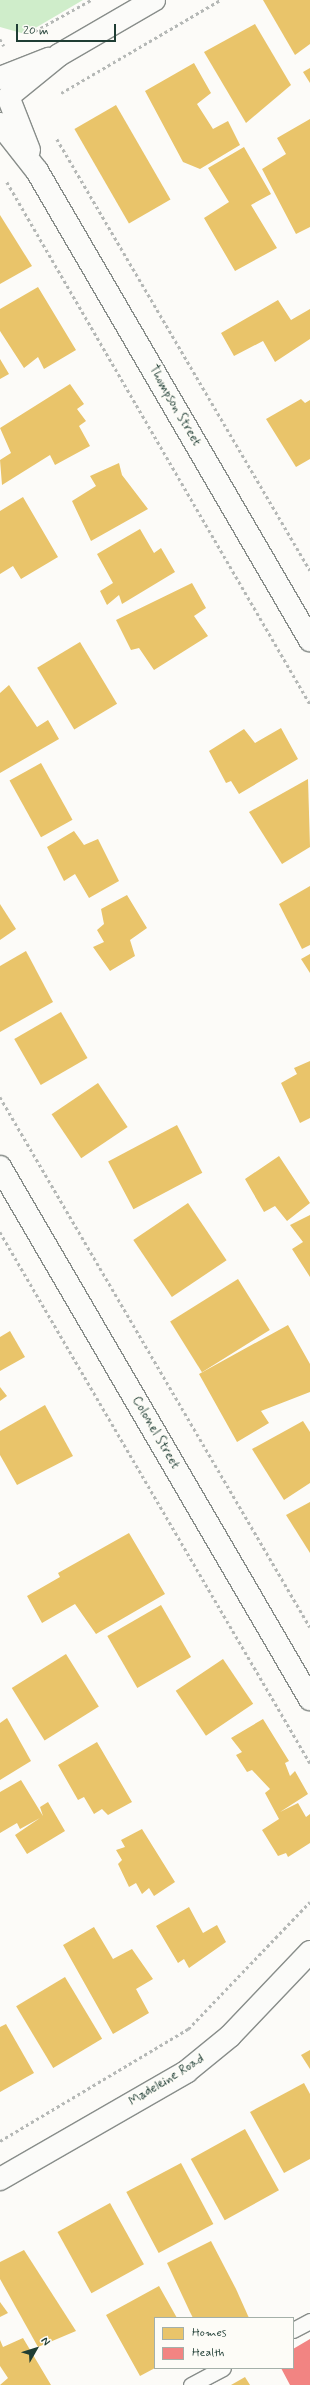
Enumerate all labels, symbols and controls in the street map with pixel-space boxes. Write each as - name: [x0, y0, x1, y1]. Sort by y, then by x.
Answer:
- scale bar: [18, 16, 118, 42]
- text: 20 m: [23, 23, 49, 39]
- street label: Thompson Street: [144, 362, 204, 450]
- street label: Colonel Street: [127, 1393, 183, 1473]
- street label: Madeleine Road: [127, 2052, 207, 2110]
- legend: [154, 2317, 294, 2369]
- text: Homes: [192, 2325, 227, 2341]
- north arrow: [16, 2329, 56, 2369]
- text: N: [38, 2334, 53, 2349]
- text: Health: [192, 2345, 224, 2361]

